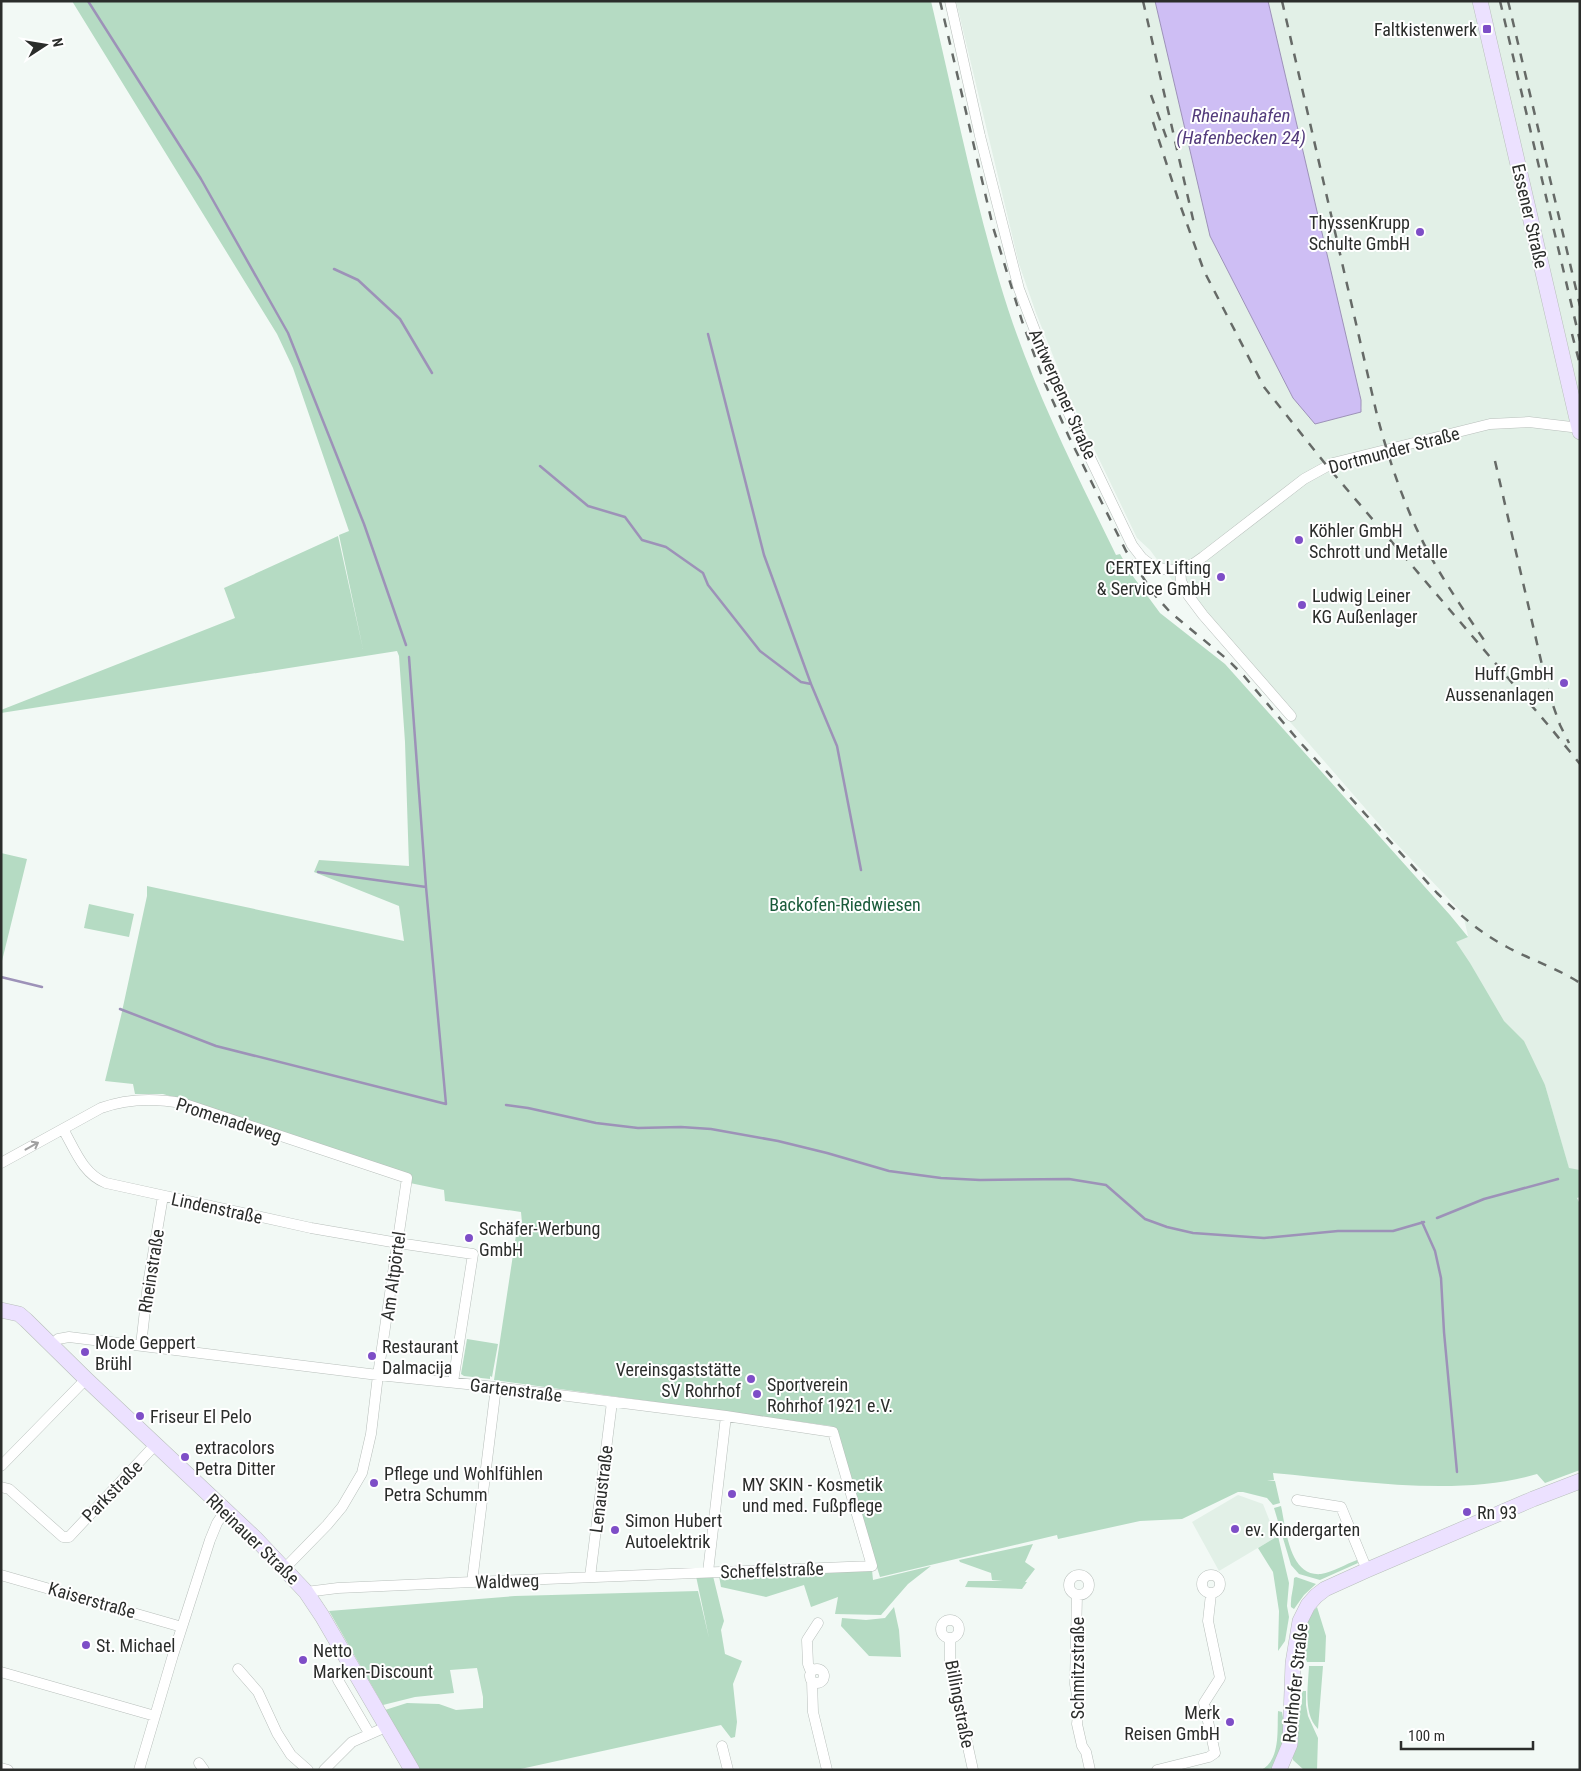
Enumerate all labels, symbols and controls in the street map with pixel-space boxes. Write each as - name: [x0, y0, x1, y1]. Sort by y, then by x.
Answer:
- place label: Faltkistenwerk: [1374, 19, 1477, 40]
- north arrow: [20, 20, 70, 70]
- marker: Faltkistenwerk: [1481, 23, 1493, 35]
- text: N: [49, 36, 66, 48]
- water label: Rheinauhafen (Hafenbecken 24): [1176, 104, 1306, 149]
- street label: Essener Straße: [1508, 162, 1552, 270]
- place label: ThyssenKrupp Schulte GmbH: [1309, 212, 1410, 254]
- marker: ThyssenKrupp Schulte GmbH: [1414, 226, 1426, 238]
- street label: Antwerpener Straße: [1025, 326, 1101, 462]
- street label: Dortmunder Straße: [1326, 422, 1462, 478]
- place label: Köhler GmbH Schrott und Metalle: [1309, 520, 1448, 562]
- marker: Köhler GmbH Schrott und Metalle: [1293, 534, 1305, 546]
- place label: CERTEX Lifting & Service GmbH: [1097, 557, 1211, 599]
- marker: CERTEX Lifting & Service GmbH: [1215, 571, 1227, 583]
- place label: Ludwig Leiner KG Außenlager: [1312, 585, 1418, 627]
- marker: Ludwig Leiner KG Außenlager: [1296, 599, 1308, 611]
- place label: Huff GmbH Aussenanlagen: [1445, 663, 1554, 705]
- marker: Huff GmbH Aussenanlagen: [1558, 677, 1570, 689]
- park label: Backofen-Riedwiesen: [769, 894, 921, 915]
- street label: Promenadeweg: [173, 1093, 285, 1147]
- one-way arrow: [24, 1141, 39, 1150]
- street label: Lindenstraße: [170, 1188, 264, 1228]
- place label: Schäfer-Werbung GmbH: [479, 1218, 600, 1260]
- street label: Rheinstraße: [134, 1228, 168, 1314]
- street label: Am Altpörtel: [376, 1230, 410, 1322]
- marker: Schäfer-Werbung GmbH: [463, 1232, 475, 1244]
- place label: Mode Geppert Brühl: [95, 1332, 196, 1374]
- place label: Restaurant Dalmacija: [382, 1336, 459, 1378]
- marker: Mode Geppert Brühl: [79, 1346, 91, 1358]
- marker: Restaurant Dalmacija: [366, 1350, 378, 1362]
- place label: Vereinsgaststätte SV Rohrhof: [616, 1359, 741, 1401]
- marker: Vereinsgaststätte SV Rohrhof: [745, 1373, 757, 1385]
- street label: Gartenstraße: [469, 1374, 563, 1406]
- place label: Sportverein Rohrhof 1921 e.V.: [767, 1374, 893, 1416]
- marker: Sportverein Rohrhof 1921 e.V.: [751, 1388, 763, 1400]
- place label: Friseur El Pelo: [150, 1406, 252, 1427]
- marker: Friseur El Pelo: [134, 1410, 146, 1422]
- place label: extracolors Petra Ditter: [195, 1437, 276, 1479]
- street label: Lenaustraße: [585, 1444, 617, 1534]
- marker: extracolors Petra Ditter: [179, 1451, 191, 1463]
- street label: Parkstraße: [78, 1456, 146, 1526]
- place label: Pflege und Wohlfühlen Petra Schumm: [384, 1463, 543, 1505]
- place label: MY SKIN - Kosmetik und med. Fußpflege: [742, 1474, 883, 1516]
- marker: Pflege und Wohlfühlen Petra Schumm: [368, 1477, 380, 1489]
- marker: MY SKIN - Kosmetik und med. Fußpflege: [726, 1488, 738, 1500]
- street label: Rheinauer Straße: [202, 1489, 304, 1589]
- place label: Rn 93: [1477, 1502, 1517, 1523]
- marker: Rn 93: [1461, 1506, 1473, 1518]
- place label: Simon Hubert Autoelektrik: [625, 1510, 722, 1552]
- place label: ev. Kindergarten: [1245, 1519, 1360, 1540]
- marker: ev. Kindergarten: [1229, 1523, 1241, 1535]
- marker: Simon Hubert Autoelektrik: [609, 1524, 621, 1536]
- street label: Scheffelstraße: [720, 1558, 824, 1582]
- street label: Waldweg: [475, 1569, 539, 1593]
- street label: Kaiserstraße: [46, 1578, 138, 1622]
- street label: Schmitzstraße: [1067, 1617, 1088, 1719]
- street label: Rohrhofer Straße: [1278, 1622, 1312, 1744]
- place label: St. Michael: [96, 1635, 175, 1656]
- marker: St. Michael: [80, 1639, 92, 1651]
- place label: Netto Marken-Discount: [313, 1640, 433, 1682]
- marker: Netto Marken-Discount: [297, 1654, 309, 1666]
- street label: Billingstraße: [941, 1658, 979, 1750]
- place label: Merk Reisen GmbH: [1124, 1702, 1220, 1744]
- marker: Merk Reisen GmbH: [1224, 1716, 1236, 1728]
- scale bar: [1401, 1718, 1534, 1750]
- text: 100 m: [1408, 1727, 1445, 1745]

